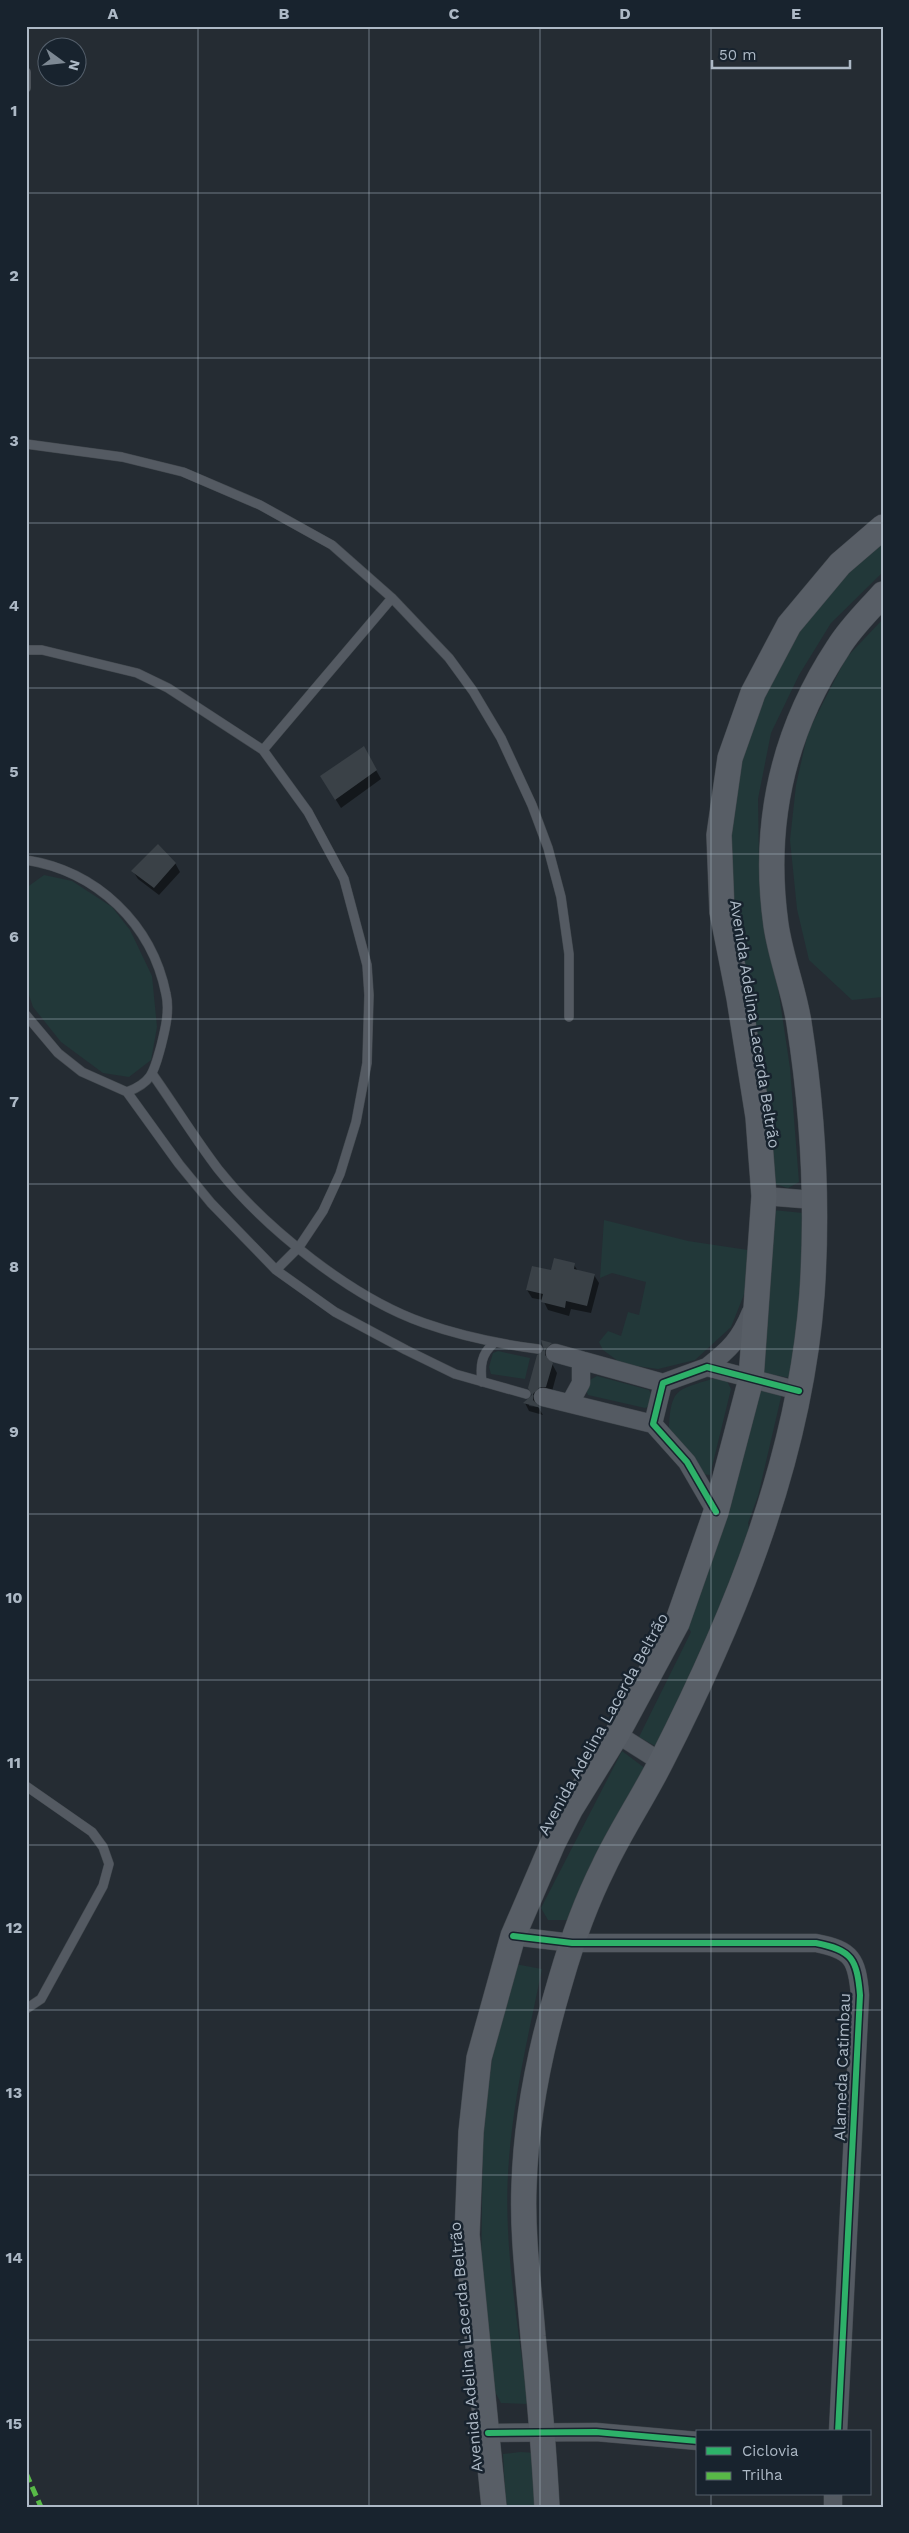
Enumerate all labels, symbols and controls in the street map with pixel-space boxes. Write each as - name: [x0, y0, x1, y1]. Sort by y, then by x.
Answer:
- text: A: [108, 4, 119, 23]
- text: B: [279, 4, 290, 23]
- text: C: [449, 4, 460, 23]
- text: D: [619, 4, 631, 23]
- text: E: [791, 4, 801, 23]
- north arrow: [38, 38, 88, 88]
- scale bar: [712, 38, 849, 70]
- text: 50 m: [719, 46, 756, 64]
- text: N: [65, 58, 84, 72]
- text: 1: [11, 101, 17, 120]
- text: 2: [9, 266, 19, 285]
- text: 3: [9, 431, 19, 450]
- text: 4: [9, 596, 19, 615]
- text: 5: [9, 762, 19, 781]
- street label: Avenida Adelina Lacerda Beltrão: [726, 898, 784, 1150]
- text: 6: [9, 927, 19, 946]
- text: 7: [9, 1092, 19, 1111]
- text: 8: [9, 1257, 19, 1276]
- text: 9: [9, 1422, 19, 1441]
- text: 10: [5, 1588, 23, 1607]
- street label: Avenida Adelina Lacerda Beltrão: [534, 1609, 672, 1839]
- text: 11: [7, 1753, 21, 1772]
- text: 12: [6, 1918, 22, 1937]
- street label: Alameda Catimbau: [830, 1993, 854, 2141]
- text: 13: [6, 2083, 22, 2102]
- street label: Avenida Adelina Lacerda Beltrão: [446, 2221, 486, 2473]
- text: 14: [5, 2248, 23, 2267]
- text: 15: [6, 2414, 22, 2433]
- legend: [696, 2430, 872, 2496]
- text: Ciclovia: [742, 2442, 799, 2460]
- text: Trilha: [742, 2466, 783, 2484]

